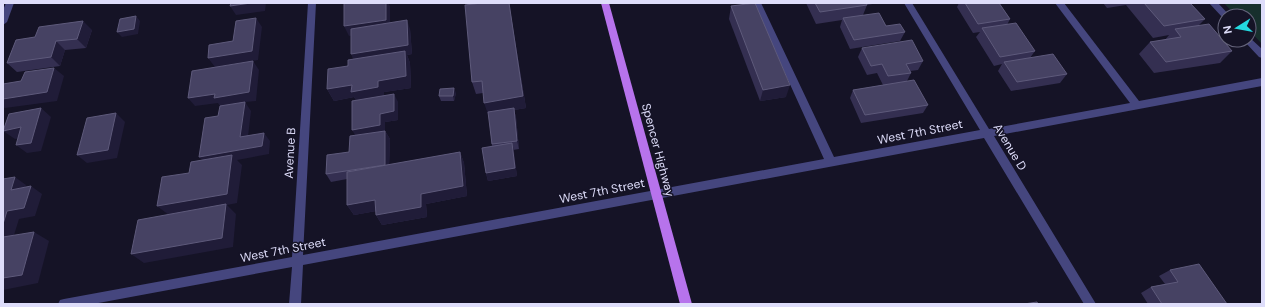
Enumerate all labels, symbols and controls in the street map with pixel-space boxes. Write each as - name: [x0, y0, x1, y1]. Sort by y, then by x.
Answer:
- north arrow: [1217, 8, 1257, 48]
- text: N: [1220, 25, 1235, 35]
- street label: Spencer Highway: [638, 102, 678, 199]
- street label: West 7th Street: [876, 116, 964, 148]
- street label: Avenue D: [990, 120, 1030, 174]
- street label: Avenue B: [281, 127, 299, 179]
- street label: West 7th Street: [558, 175, 646, 207]
- street label: West 7th Street: [239, 234, 327, 266]

